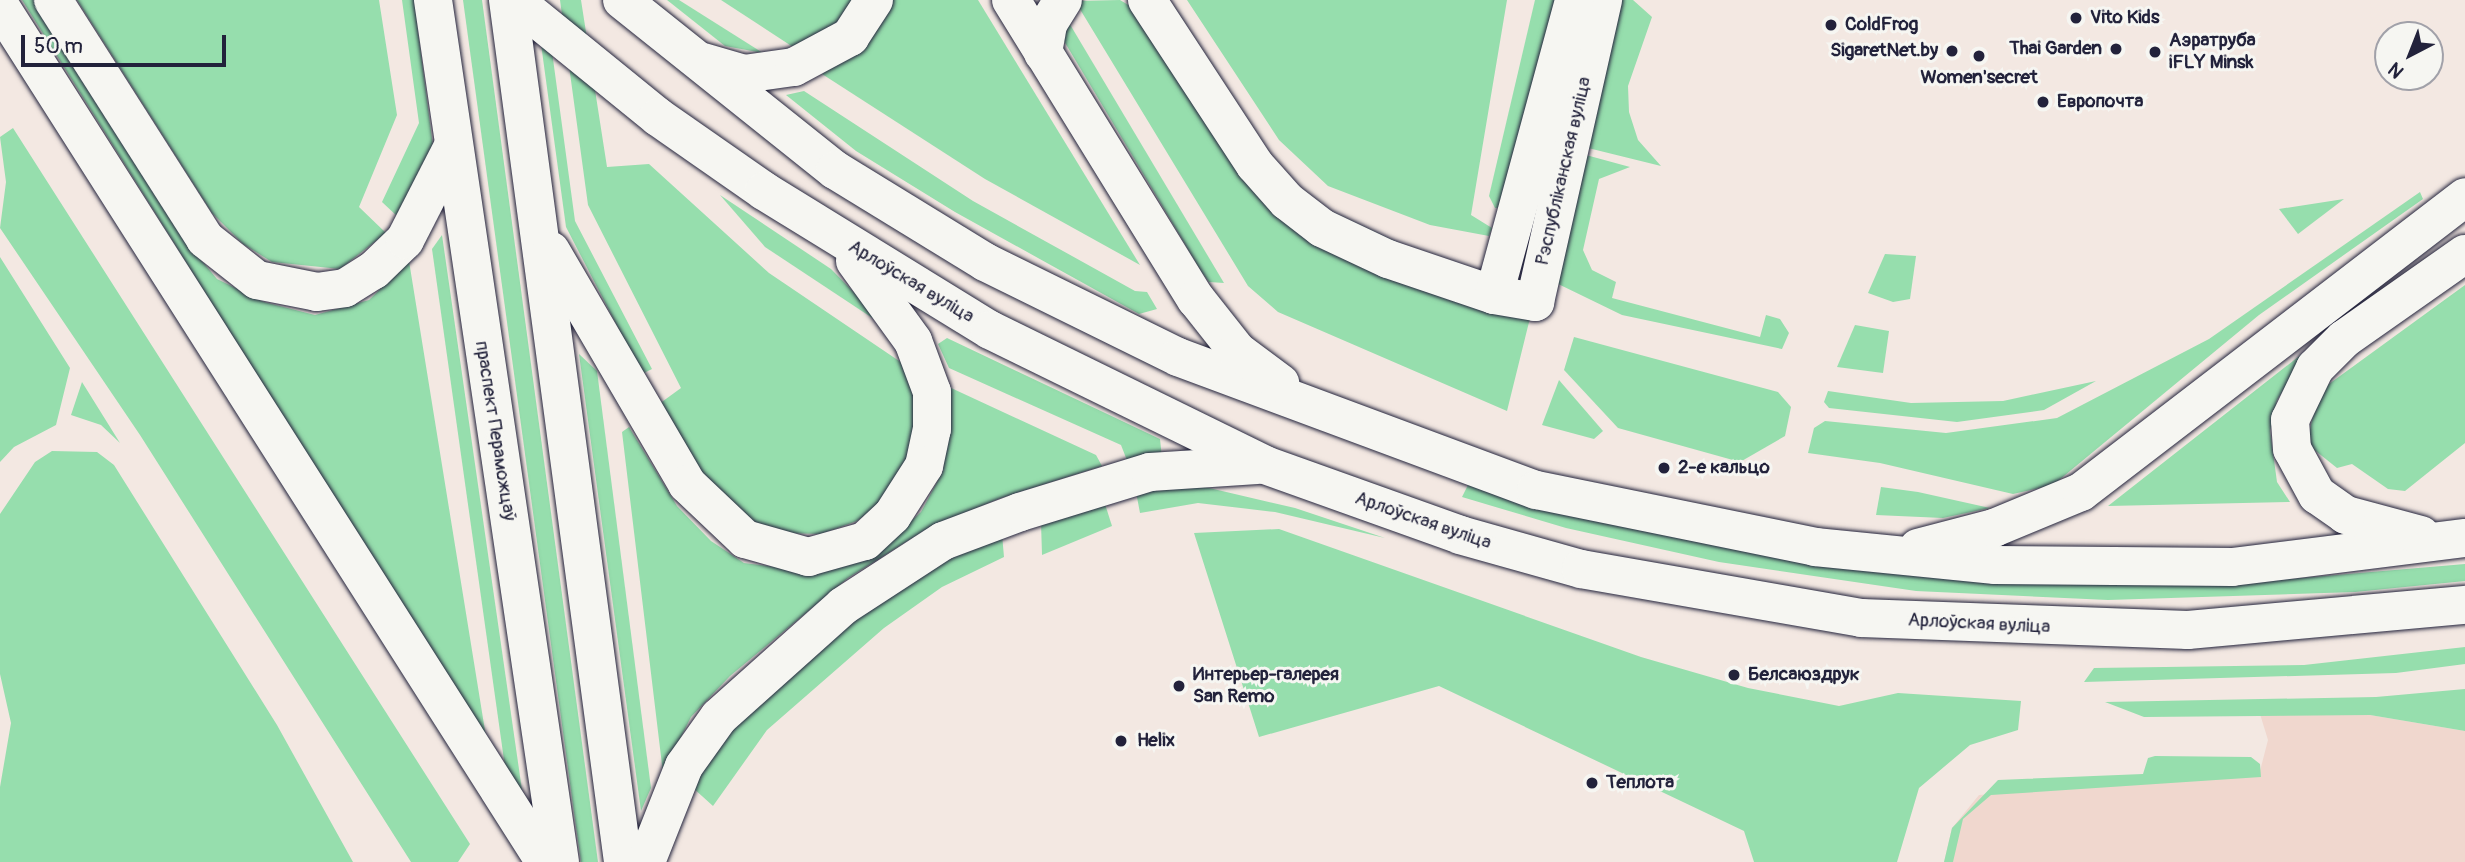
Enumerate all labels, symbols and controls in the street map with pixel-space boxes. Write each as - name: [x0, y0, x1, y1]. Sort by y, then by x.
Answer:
- place label: Vito Kids: [2090, 7, 2159, 29]
- marker: Vito Kids: [2068, 10, 2084, 26]
- place label: ColdFrog: [1845, 14, 1918, 36]
- marker: ColdFrog: [1823, 17, 1839, 33]
- scale bar: [24, 21, 229, 65]
- north arrow: [2374, 21, 2444, 91]
- place label: Аэратруба iFLY Minsk: [2169, 30, 2256, 74]
- text: 50 m: [34, 33, 83, 60]
- place label: Thai Garden: [2009, 38, 2102, 60]
- place label: SigaretNet.by: [1830, 40, 1938, 62]
- marker: Thai Garden: [2108, 41, 2124, 57]
- marker: SigaretNet.by: [1944, 43, 1960, 59]
- marker: Аэратруба iFLY Minsk: [2147, 44, 2163, 60]
- marker: Women'secret: [1971, 48, 1987, 64]
- text: N: [2383, 57, 2409, 83]
- place label: Women'secret: [1920, 67, 2038, 89]
- street label: Рэспубліканская вуліца: [1531, 75, 1597, 267]
- place label: Европочта: [2057, 91, 2143, 113]
- marker: Европочта: [2035, 94, 2051, 110]
- street label: Арлоўская вуліца: [844, 236, 978, 328]
- street label: праспект Пераможцаў: [470, 339, 520, 523]
- place label: 2-е кальцо: [1678, 457, 1770, 479]
- marker: 2-е кальцо: [1656, 460, 1672, 476]
- street label: Арлоўская вуліца: [1352, 487, 1494, 555]
- street label: Арлоўская вуліца: [1907, 609, 2051, 639]
- place label: Интерьер-галерея San Remo: [1193, 664, 1339, 708]
- place label: Белсаюздрук: [1748, 664, 1859, 686]
- marker: Белсаюздрук: [1726, 667, 1742, 683]
- marker: Интерьер-галерея San Remo: [1171, 678, 1187, 694]
- place label: Helix: [1137, 730, 1175, 752]
- marker: Helix: [1111, 731, 1131, 751]
- place label: Теплота: [1606, 772, 1674, 794]
- marker: Теплота: [1584, 775, 1600, 791]

